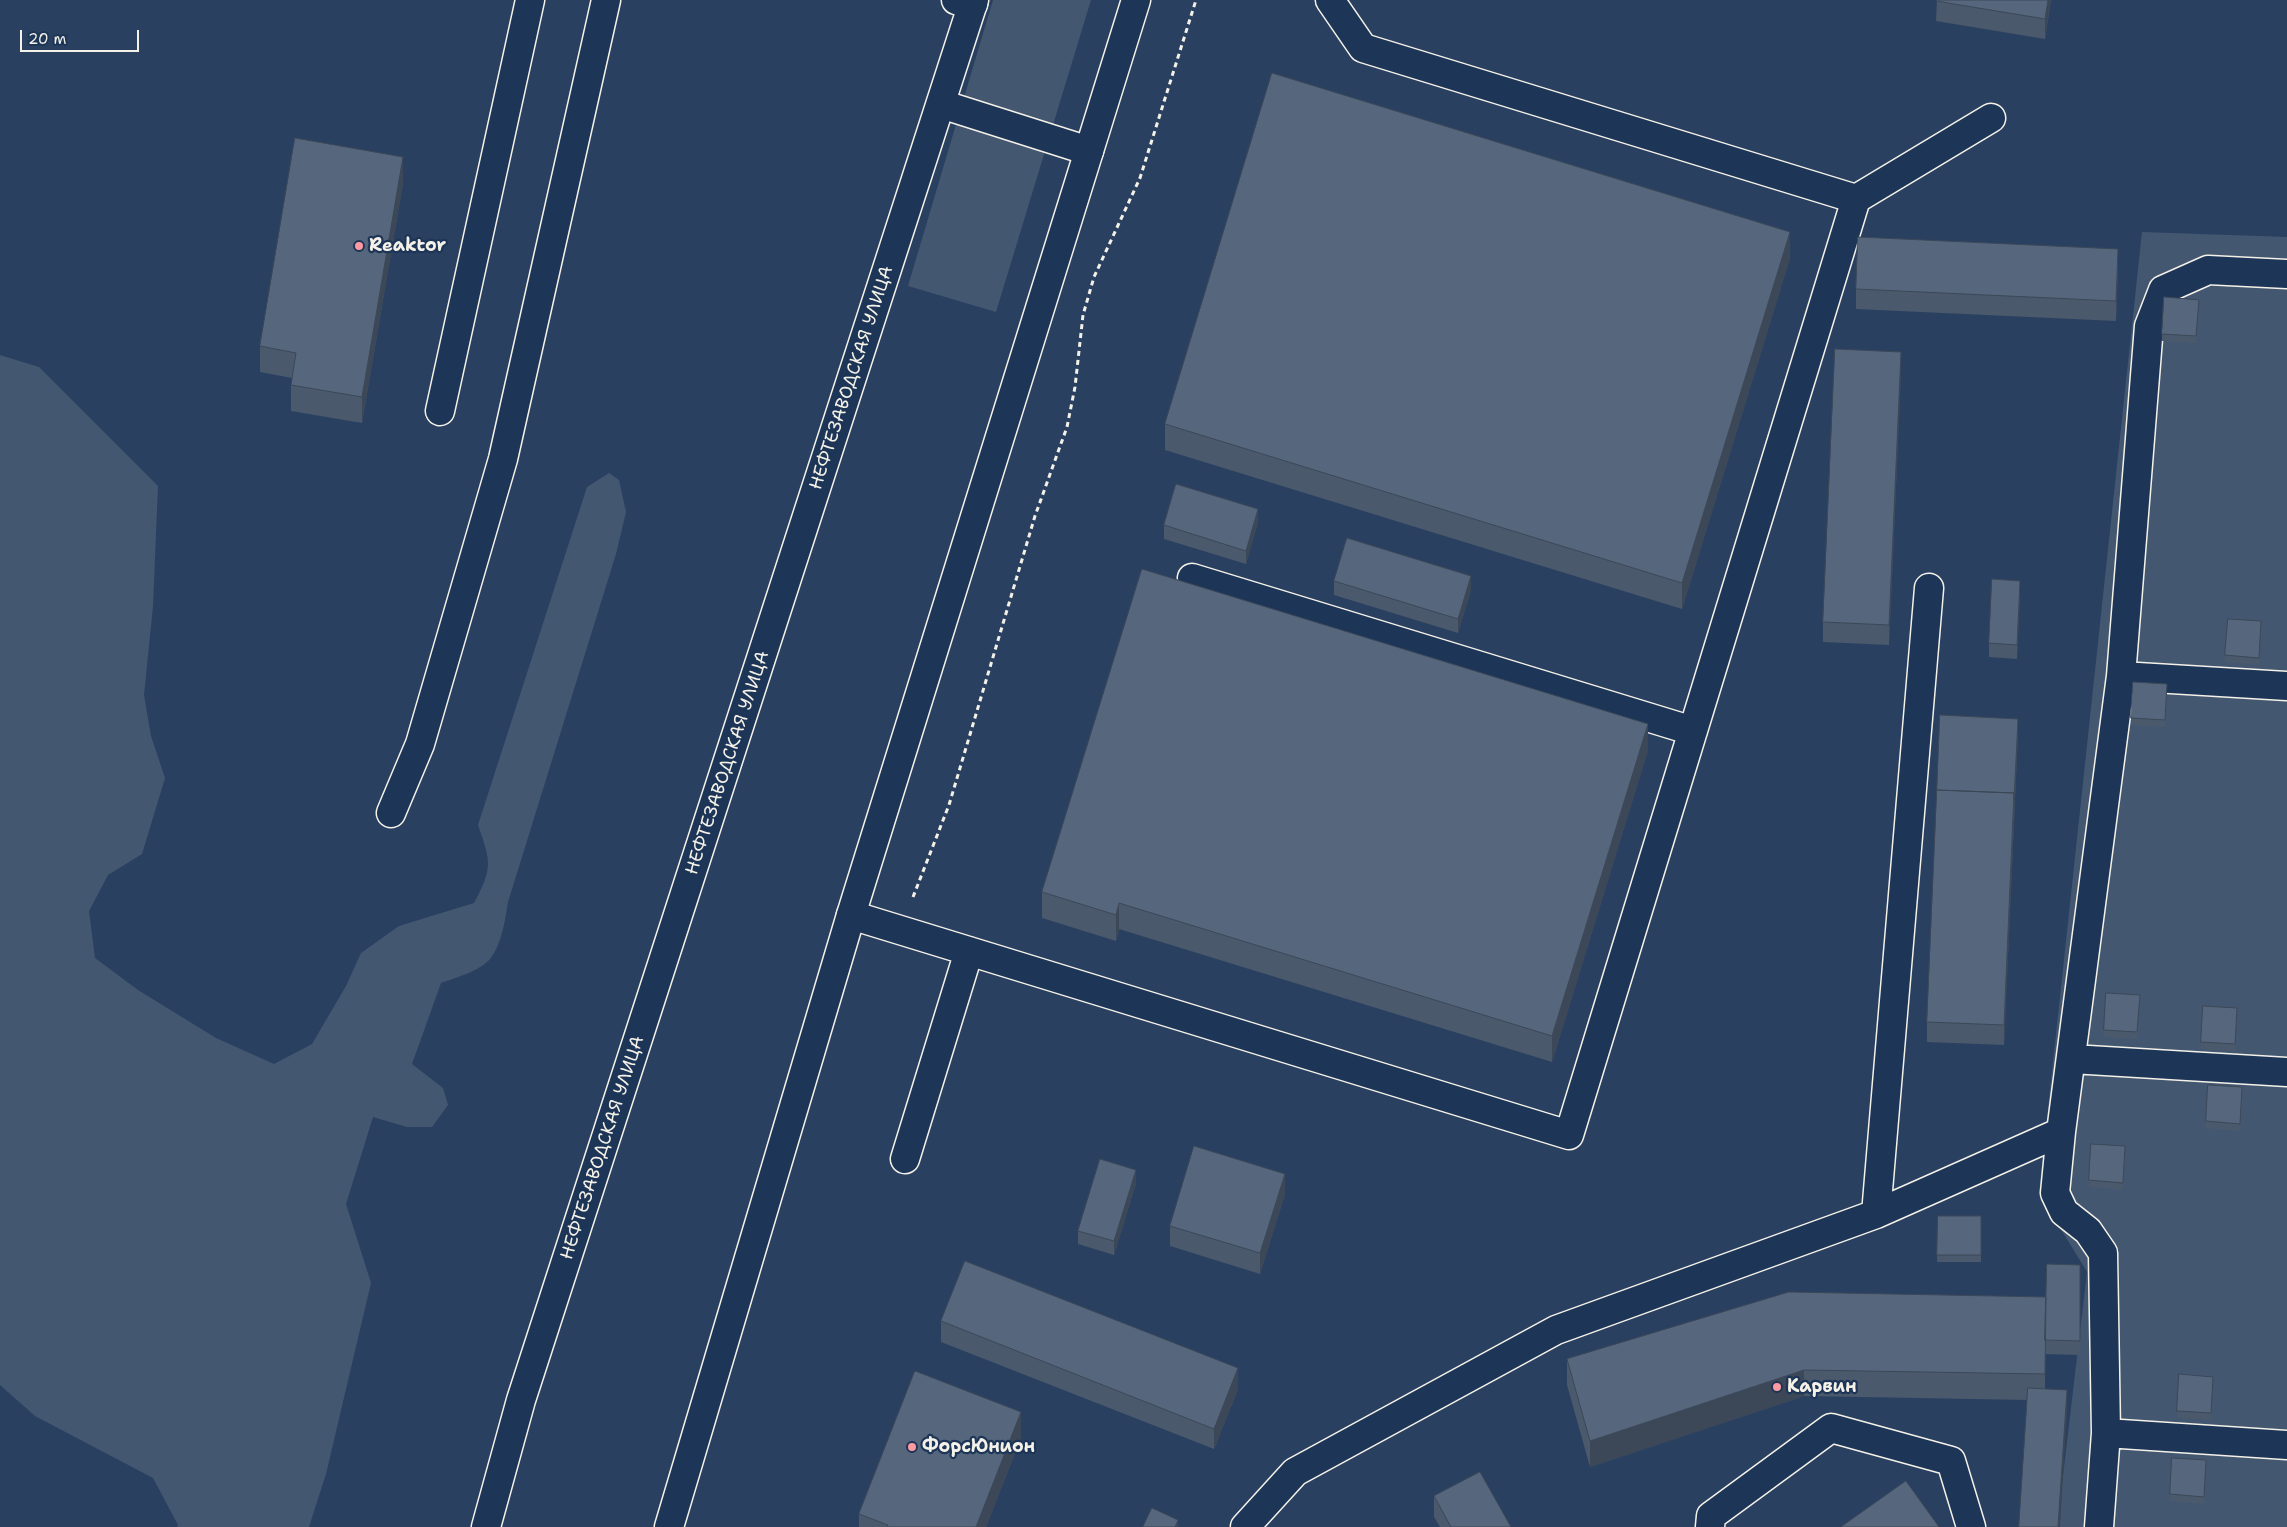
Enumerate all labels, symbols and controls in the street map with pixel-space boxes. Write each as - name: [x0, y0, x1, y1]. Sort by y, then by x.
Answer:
- scale bar: [22, 20, 141, 52]
- text: 20 m: [28, 29, 67, 49]
- place label: Reaktor: [369, 235, 446, 257]
- marker: Reaktor: [353, 240, 365, 252]
- street label: НЕФТЕЗАВОДСКАЯ УЛИЦА: [806, 263, 898, 493]
- street label: НЕФТЕЗАВОДСКАЯ УЛИЦА: [682, 648, 774, 878]
- street label: НЕФТЕЗАВОДСКАЯ УЛИЦА: [557, 1033, 649, 1263]
- place label: Карвин: [1787, 1376, 1857, 1398]
- marker: Карвин: [1771, 1381, 1783, 1393]
- place label: ФорсЮнион: [922, 1436, 1035, 1458]
- marker: ФорсЮнион: [906, 1441, 918, 1453]

